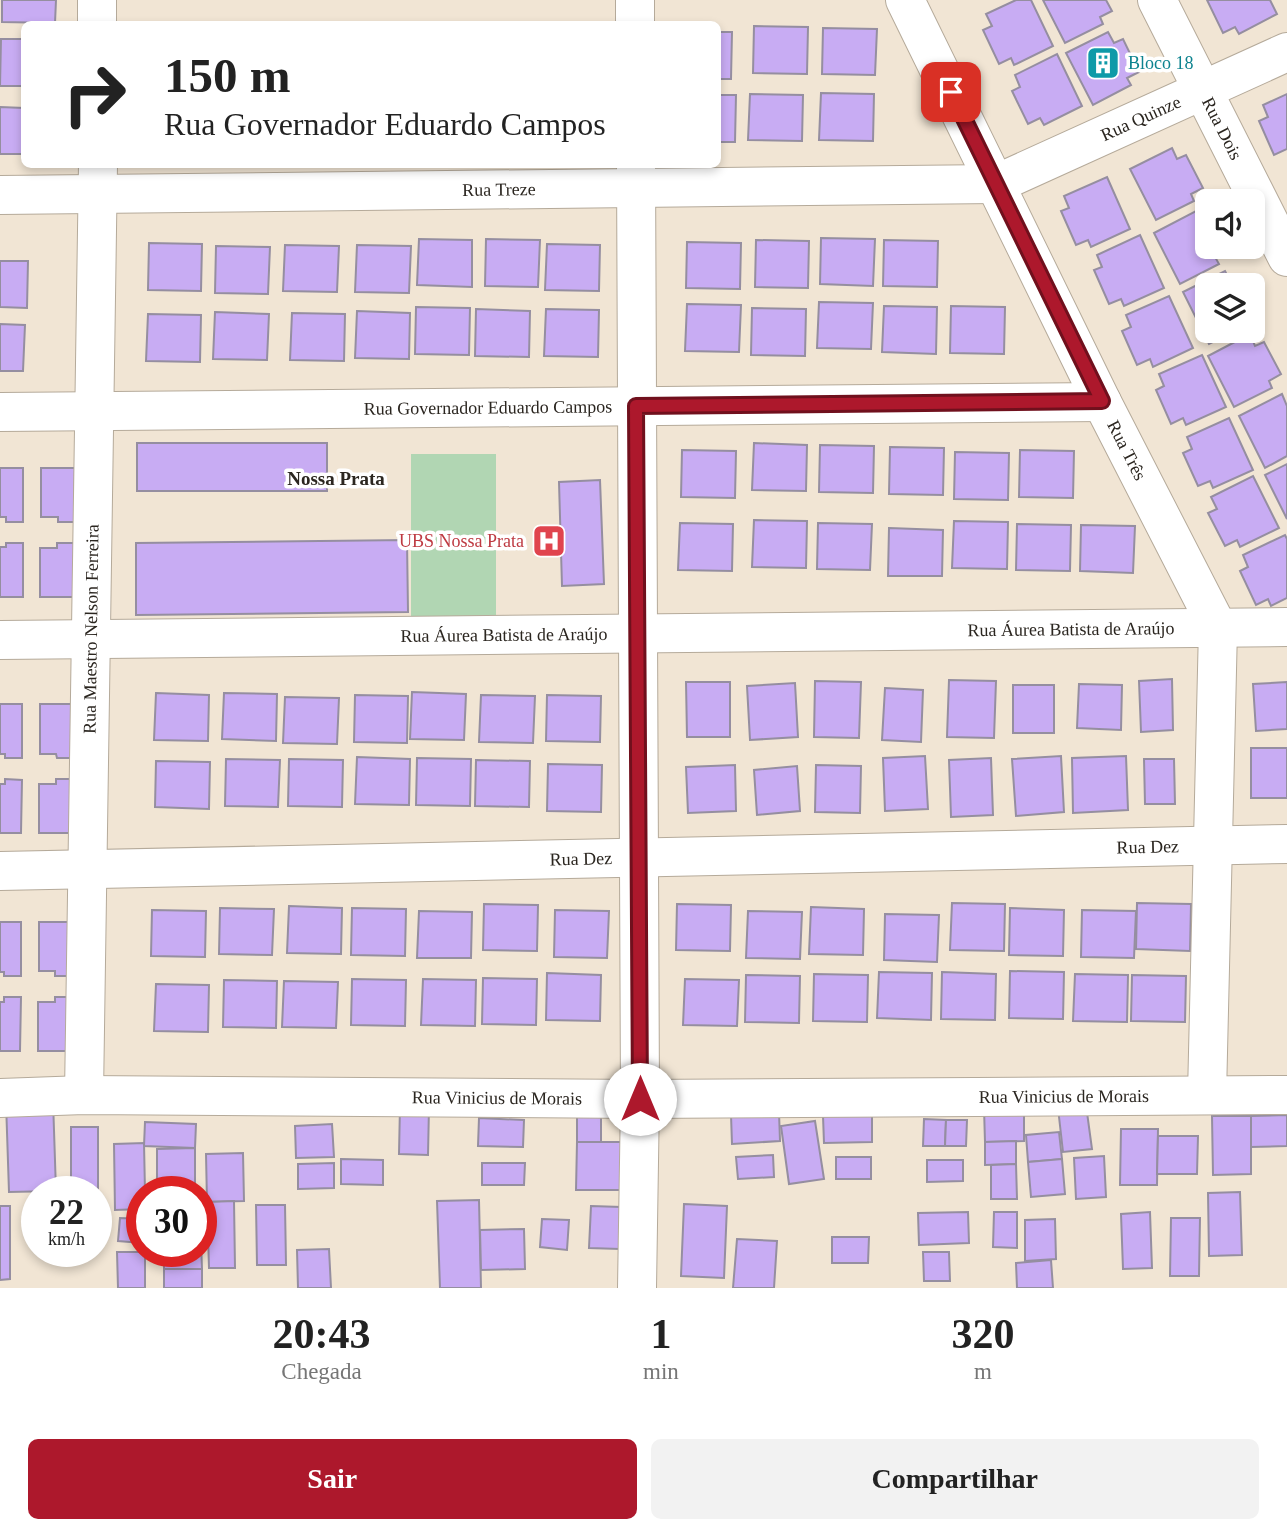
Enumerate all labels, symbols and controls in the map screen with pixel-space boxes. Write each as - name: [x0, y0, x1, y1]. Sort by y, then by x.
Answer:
- building icon: Bloco 18: [1084, 44, 1122, 82]
- text: 150 m: [164, 48, 291, 103]
- icon: right: [49, 49, 140, 140]
- place label: Bloco 18: [1128, 53, 1194, 73]
- pin: [921, 62, 981, 122]
- icon: arrive: [932, 73, 970, 111]
- street label: Rua Quinze: [1098, 92, 1184, 145]
- street label: Rua Dois: [1198, 94, 1246, 163]
- text: Rua Governador Eduardo Campos: [164, 106, 606, 142]
- street label: Rua Treze: [462, 179, 536, 200]
- map controls: [1195, 189, 1265, 343]
- button: sound: [1195, 189, 1265, 259]
- button: layers: [1195, 273, 1265, 343]
- street label: Rua Governador Eduardo Campos: [364, 396, 612, 419]
- street label: Rua Três: [1103, 417, 1150, 484]
- district label: Nossa Prata: [287, 468, 385, 489]
- hospital icon: UBS Nossa Prata: [530, 522, 568, 560]
- street label: Rua Maestro Nelson Ferreira: [79, 524, 103, 734]
- place label: UBS Nossa Prata: [399, 531, 524, 551]
- street label: Rua Áurea Batista de Araújo: [967, 618, 1175, 640]
- street label: Rua Áurea Batista de Araújo: [400, 624, 608, 646]
- street label: Rua Dez: [1116, 836, 1179, 858]
- street label: Rua Dez: [549, 848, 612, 869]
- position arrow: [603, 1062, 677, 1136]
- street label: Rua Vinicius de Morais: [979, 1086, 1149, 1107]
- street label: Rua Vinicius de Morais: [412, 1087, 582, 1109]
- speed limit sign: 30: [126, 1176, 217, 1267]
- text: 22: [49, 1193, 84, 1232]
- text: km/h: [48, 1229, 85, 1249]
- text: 20:43: [273, 1311, 371, 1357]
- text: 1: [650, 1311, 671, 1357]
- text: 320: [951, 1311, 1014, 1357]
- text: Chegada: [281, 1359, 362, 1384]
- text: min: [643, 1359, 679, 1384]
- text: m: [974, 1359, 992, 1384]
- button: Sair: [28, 1439, 637, 1519]
- button: Compartilhar: [651, 1439, 1259, 1519]

